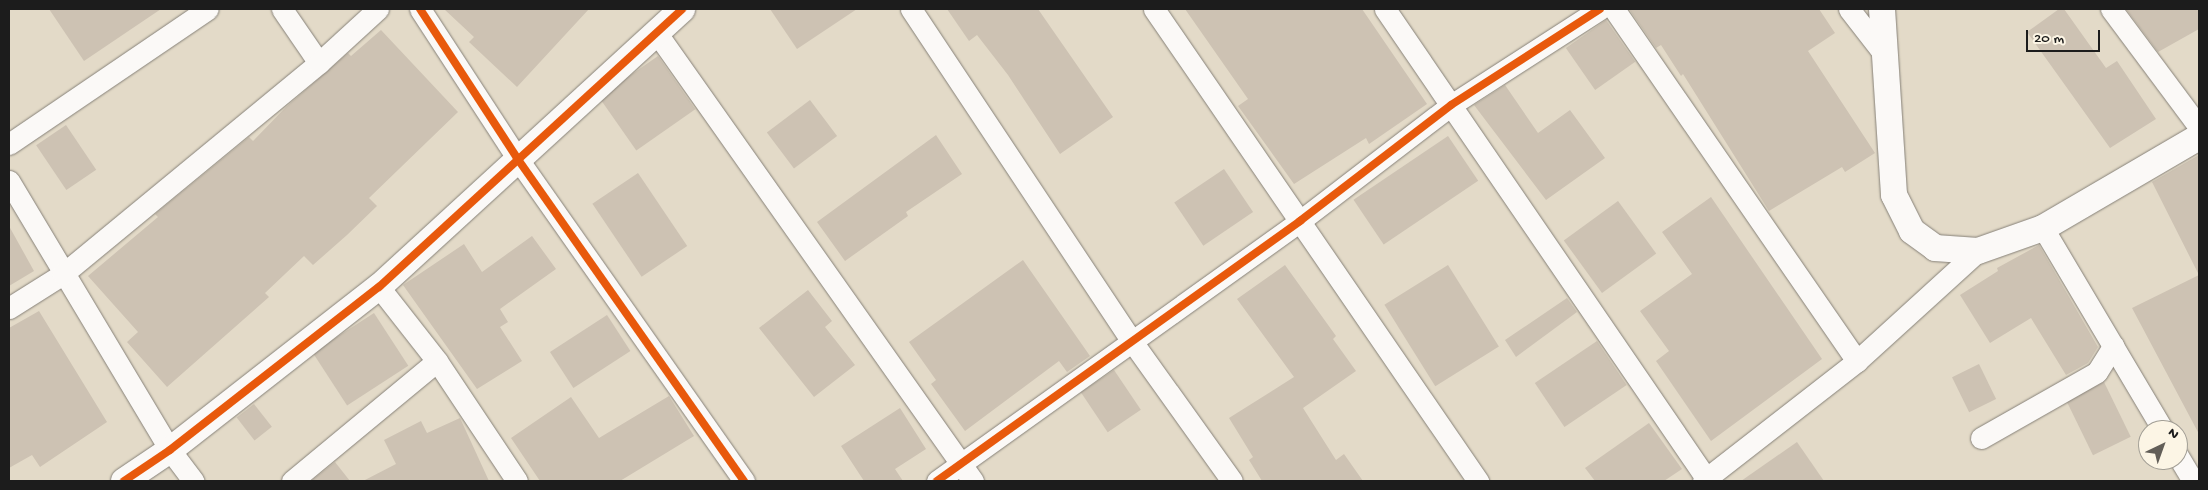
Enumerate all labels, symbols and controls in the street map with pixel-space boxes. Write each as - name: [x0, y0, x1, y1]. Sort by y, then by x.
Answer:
- scale bar: [2028, 20, 2102, 52]
- text: 20 m: [2034, 30, 2064, 48]
- north arrow: [2138, 420, 2188, 470]
- text: N: [2164, 425, 2182, 444]

